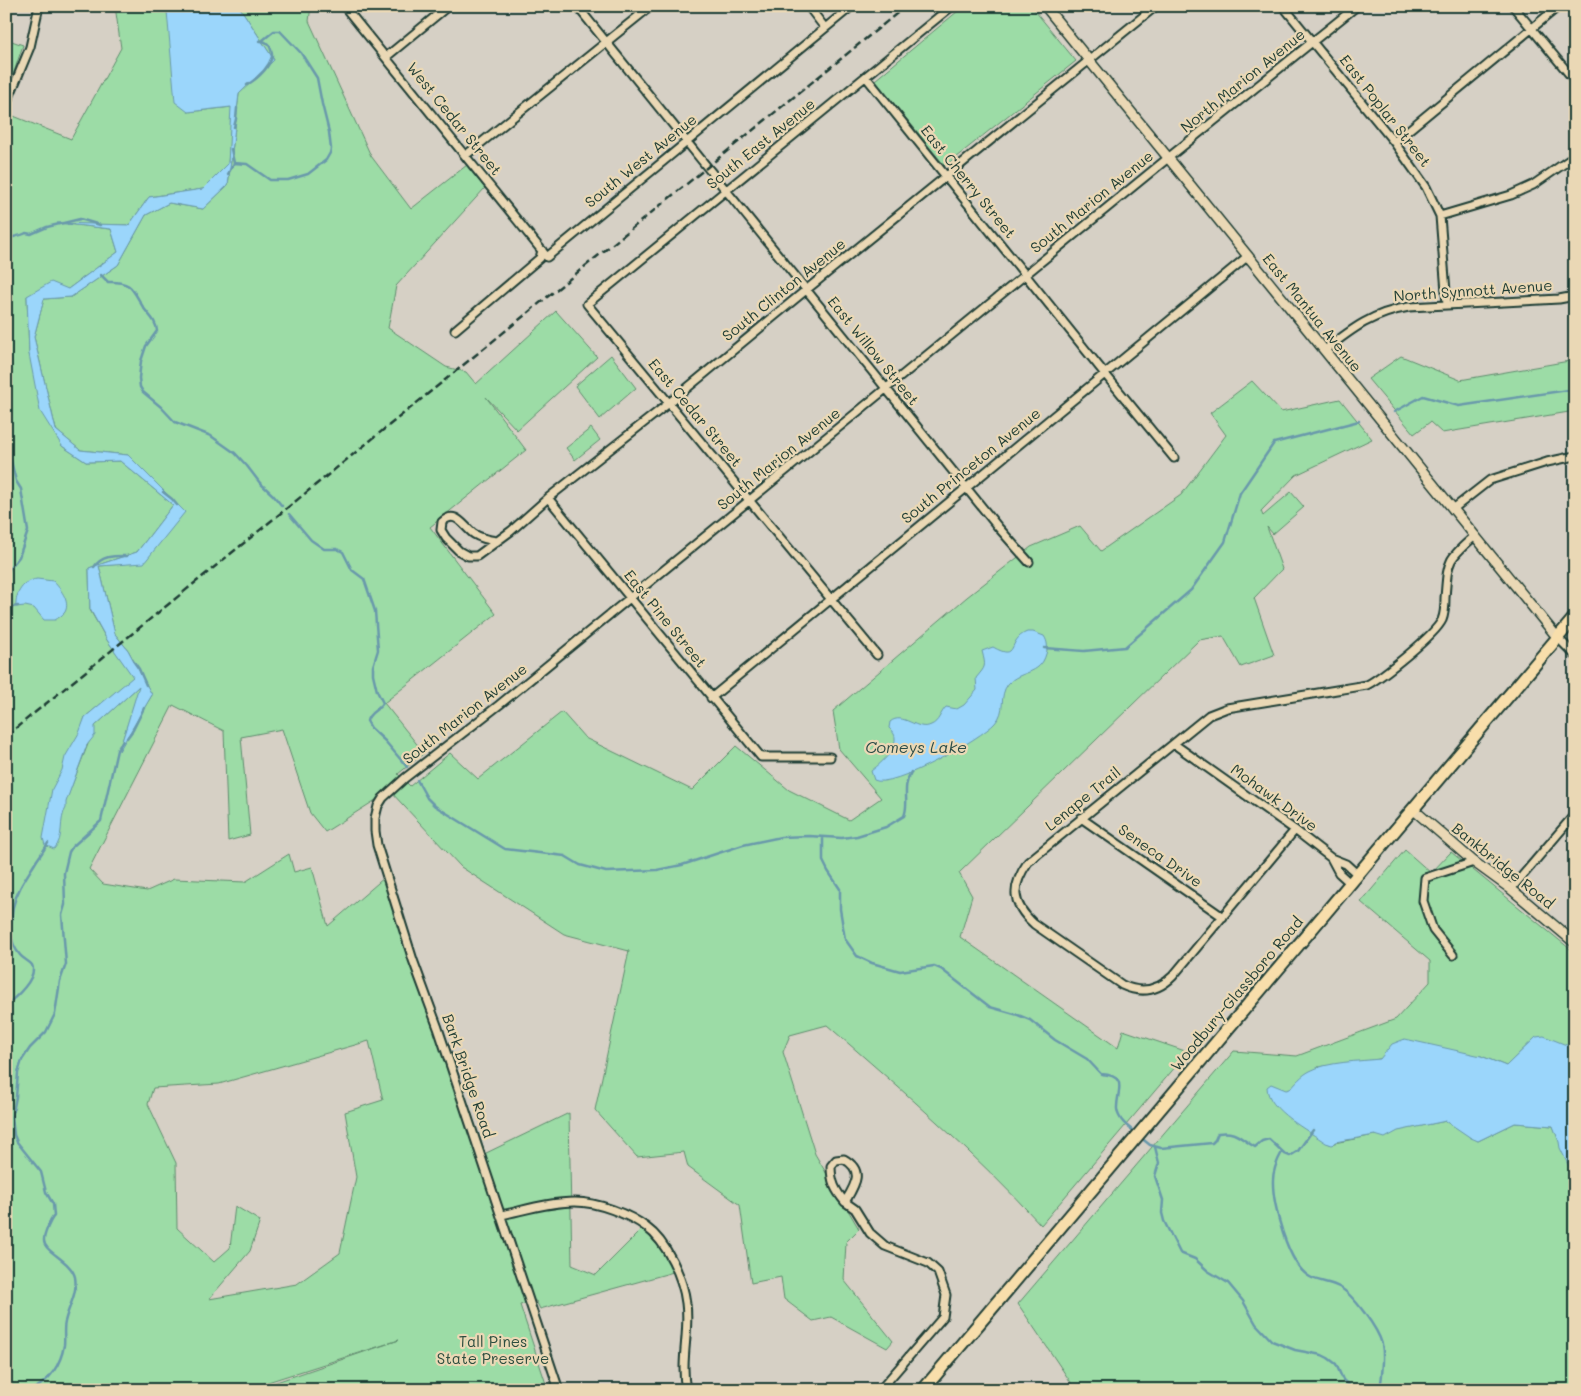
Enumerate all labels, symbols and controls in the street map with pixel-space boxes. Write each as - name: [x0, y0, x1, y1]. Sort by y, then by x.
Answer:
- street label: North Marion Avenue: [1176, 24, 1309, 137]
- street label: East Poplar Street: [1336, 50, 1436, 171]
- street label: West Cedar Street: [403, 58, 507, 179]
- street label: South East Avenue: [702, 93, 819, 193]
- street label: South West Avenue: [580, 109, 700, 212]
- street label: East Cherry Street: [917, 120, 1021, 242]
- street label: South Marion Avenue: [1026, 145, 1157, 257]
- street label: South Clinton Avenue: [718, 233, 849, 345]
- street label: East Mantua Avenue: [1259, 249, 1367, 376]
- street label: North Synnott Avenue: [1393, 274, 1553, 306]
- street label: East Willow Street: [824, 292, 924, 409]
- street label: East Cedar Street: [645, 354, 747, 471]
- street label: South Marion Avenue: [713, 402, 844, 514]
- street label: South Princeton Avenue: [897, 403, 1044, 528]
- street label: East Pine Street: [620, 565, 711, 671]
- street label: South Marion Avenue: [398, 658, 531, 768]
- water label: Comeys Lake: [865, 736, 967, 757]
- street label: Mohawk Drive: [1227, 759, 1322, 835]
- street label: Lenape Trail: [1040, 762, 1124, 835]
- street label: Bankbridge Road: [1448, 818, 1559, 913]
- street label: Seneca Drive: [1115, 819, 1206, 891]
- street label: Woodbury-Glassboro Road: [1166, 912, 1307, 1075]
- street label: Bark Bridge Road: [438, 1011, 500, 1140]
- park label: Tall Pines State Preserve: [437, 1331, 549, 1368]

